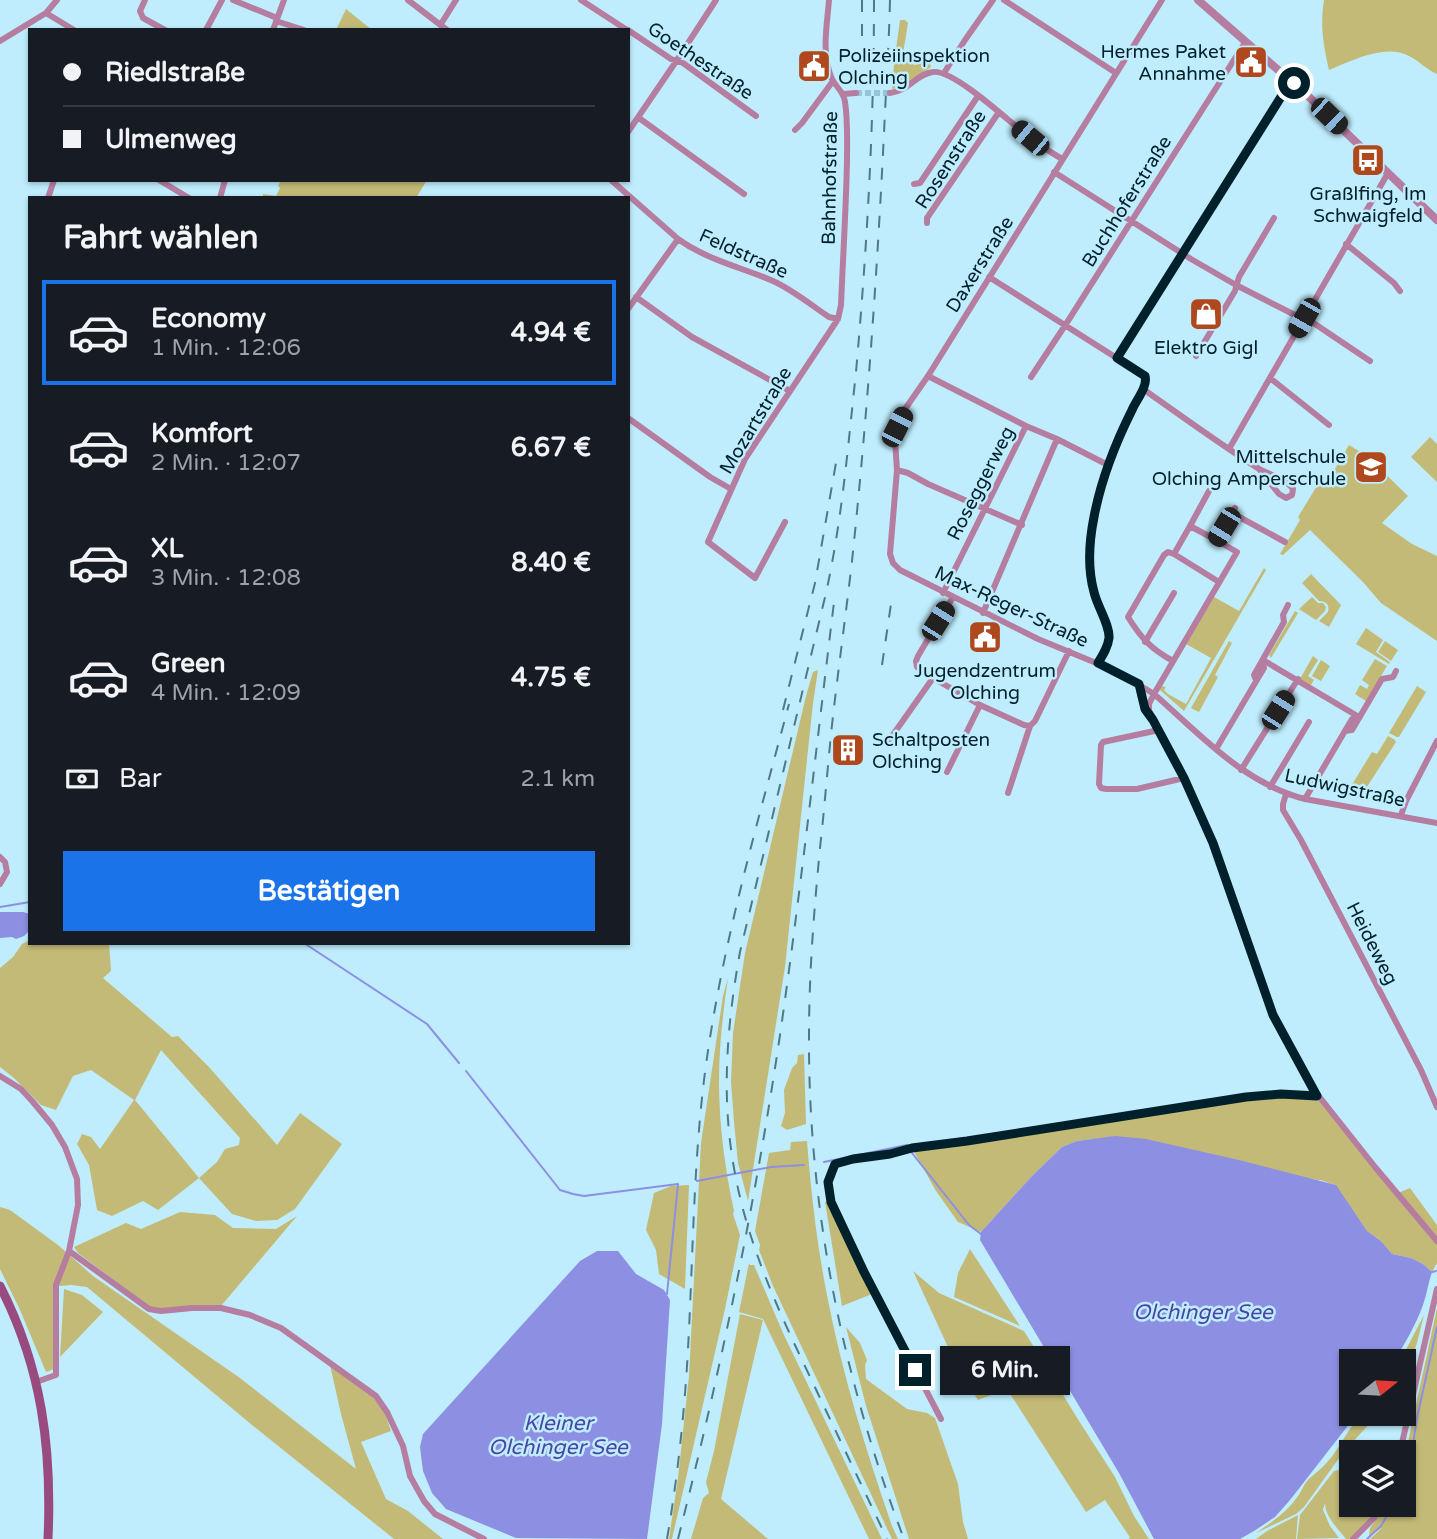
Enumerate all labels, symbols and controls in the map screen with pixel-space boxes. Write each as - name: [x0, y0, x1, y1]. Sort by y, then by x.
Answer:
- street label: Goethestraße: [643, 17, 758, 104]
- place label: Hermes Paket Annahme: [1100, 41, 1226, 85]
- public building icon: Hermes Paket Annahme: [1232, 43, 1270, 81]
- place label: Polizeiinspektion Olching: [838, 45, 990, 89]
- public building icon: Polizeiinspektion Olching: [795, 47, 833, 85]
- text: Riedlstraße: [105, 57, 245, 88]
- route start: [1278, 67, 1310, 99]
- car: [1307, 94, 1352, 138]
- street label: Rosenstraße: [911, 106, 991, 213]
- street label: Bahnhofstraße: [818, 111, 842, 245]
- car: [1008, 116, 1053, 160]
- text: Ulmenweg: [105, 124, 237, 155]
- street label: Buchhoferstraße: [1078, 132, 1176, 271]
- bus stop icon: Graßlfing, Im Schwaigfeld: [1349, 141, 1387, 179]
- place label: Graßlfing, Im Schwaigfeld: [1310, 183, 1426, 227]
- street label: Daxerstraße: [942, 212, 1018, 317]
- text: Fahrt wählen: [63, 219, 259, 257]
- street label: Feldstraße: [696, 225, 791, 283]
- shop icon: Elektro Gigl: [1187, 295, 1225, 333]
- car: [1285, 295, 1324, 341]
- icon: car: [67, 301, 130, 364]
- text: Economy: [151, 303, 266, 334]
- text: 4.94 €: [511, 317, 591, 348]
- text: 1 Min. · 12:06: [151, 334, 301, 362]
- place label: Elektro Gigl: [1154, 337, 1258, 359]
- street label: Mozartstraße: [715, 363, 796, 478]
- car: [879, 404, 916, 450]
- icon: car: [67, 416, 130, 479]
- text: Komfort: [151, 418, 253, 449]
- street label: Roseggerweg: [943, 423, 1019, 544]
- text: 6.67 €: [511, 432, 591, 463]
- place label: Mittelschule Olching Amperschule: [1152, 446, 1346, 490]
- school or university icon: Mittelschule Olching Amperschule: [1352, 448, 1390, 486]
- text: 2 Min. · 12:07: [151, 449, 301, 477]
- car: [1205, 504, 1244, 550]
- icon: car: [67, 531, 130, 594]
- text: XL: [151, 533, 183, 564]
- text: 8.40 €: [511, 547, 591, 578]
- street label: Max-Reger-Straße: [931, 562, 1092, 652]
- text: 3 Min. · 12:08: [151, 564, 301, 592]
- car: [918, 598, 959, 644]
- public building icon: Jugendzentrum Olching: [966, 618, 1004, 656]
- icon: car: [67, 646, 130, 709]
- text: Green: [151, 648, 226, 679]
- place label: Jugendzentrum Olching: [914, 660, 1056, 704]
- text: 4.75 €: [511, 662, 591, 693]
- text: 4 Min. · 12:09: [151, 679, 301, 707]
- car: [1258, 687, 1299, 733]
- place label: Schaltposten Olching: [872, 729, 990, 773]
- building icon: Schaltposten Olching: [829, 731, 867, 769]
- icon: cash: [63, 760, 101, 798]
- text: Bar: [119, 763, 162, 794]
- street label: Ludwigstraße: [1282, 764, 1407, 812]
- text: 2.1 km: [521, 765, 595, 793]
- button: Bestätigen: [63, 851, 595, 931]
- street label: Heideweg: [1342, 898, 1402, 988]
- water label: Olchinger See: [1133, 1300, 1274, 1325]
- callout: 6 Min.: [940, 1346, 1069, 1394]
- north arrow: [1339, 1349, 1416, 1426]
- map controls: [1339, 1349, 1416, 1517]
- route end: [899, 1354, 931, 1386]
- text: 6 Min.: [971, 1356, 1039, 1384]
- water label: Kleiner Olchinger See: [488, 1411, 629, 1460]
- button: layers: [1339, 1440, 1416, 1517]

